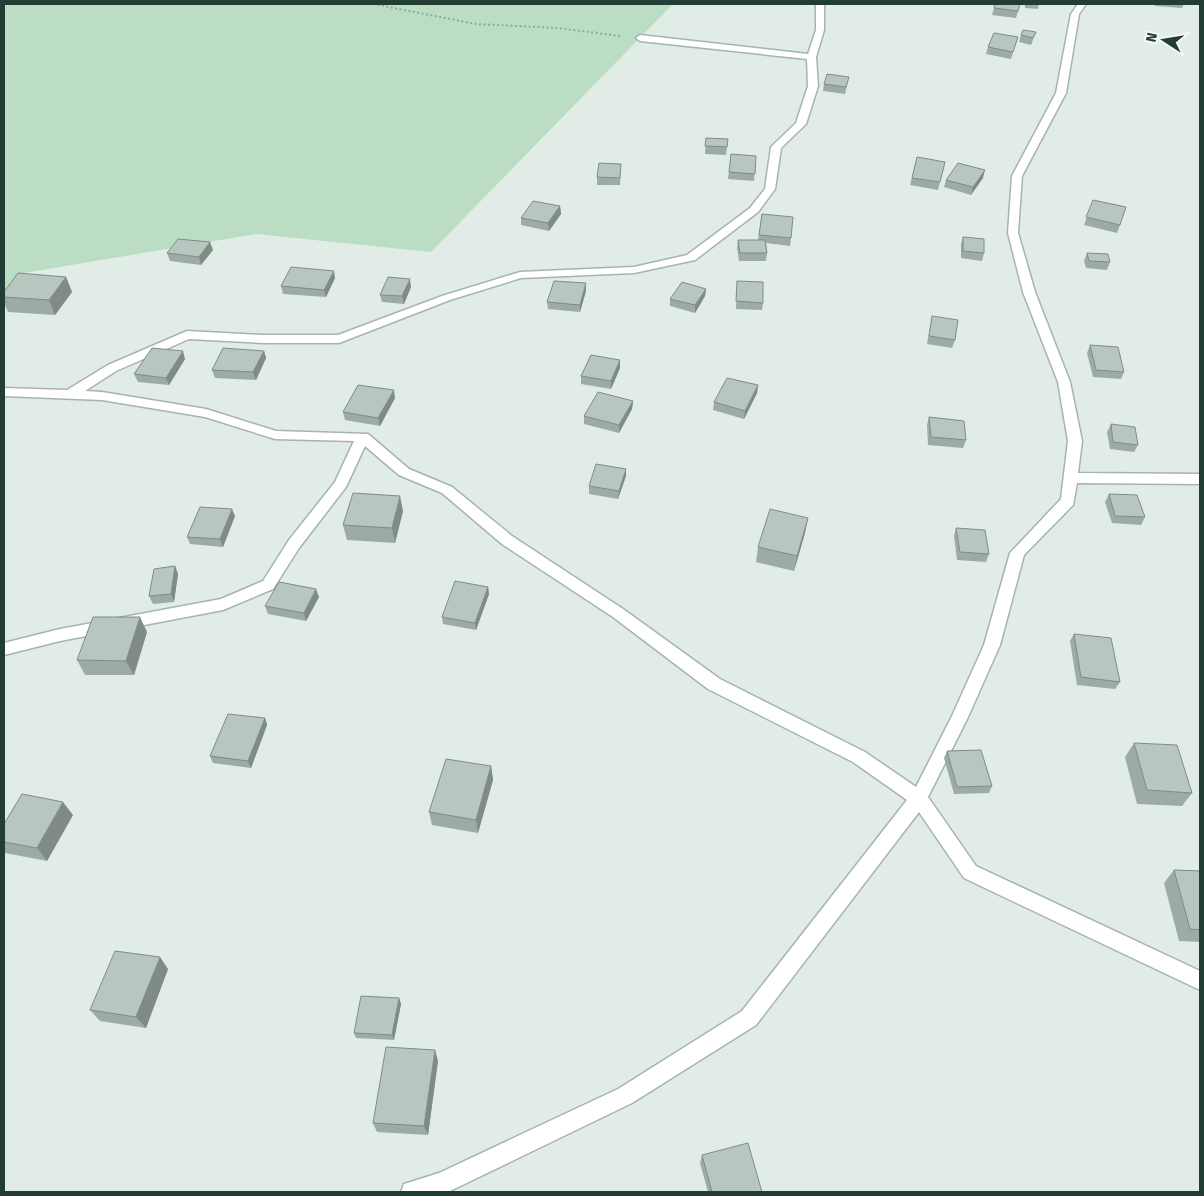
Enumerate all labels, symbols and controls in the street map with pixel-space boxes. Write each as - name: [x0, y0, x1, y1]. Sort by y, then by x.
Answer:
- north arrow: [1139, 15, 1189, 65]
- text: N: [1142, 31, 1161, 44]

